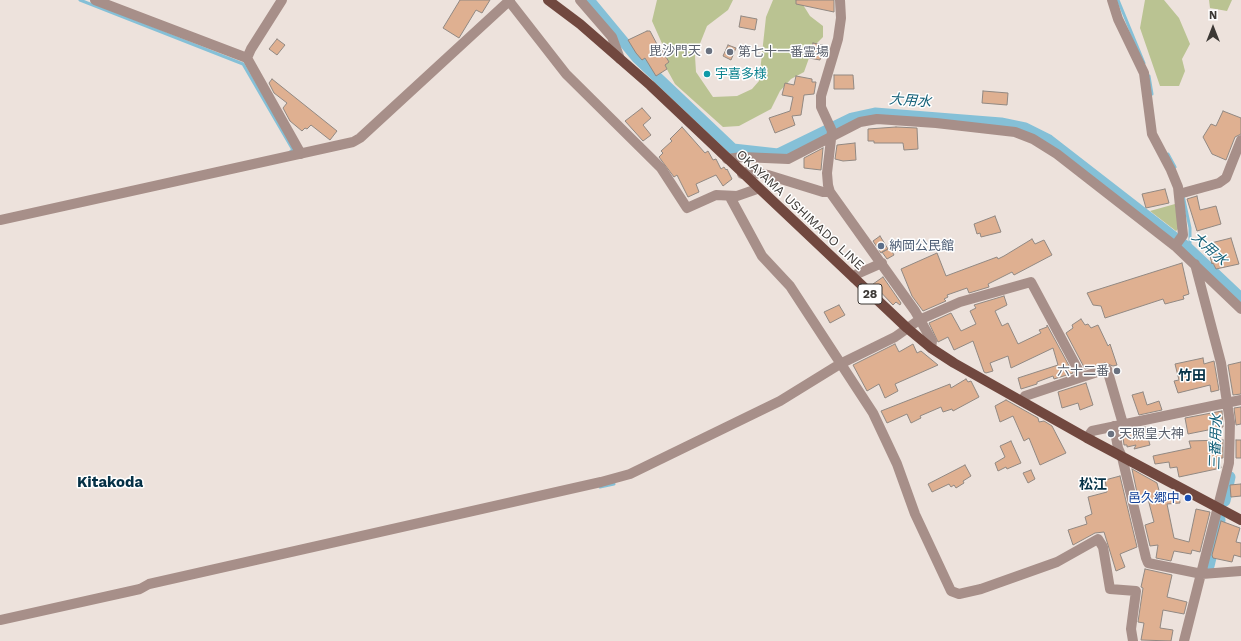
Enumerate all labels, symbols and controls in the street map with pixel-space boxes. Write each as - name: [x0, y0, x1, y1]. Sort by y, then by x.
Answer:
- north arrow: [1193, 8, 1233, 48]
- text: N: [1209, 9, 1217, 22]
- place label: 毘沙門天: [649, 43, 701, 59]
- place label: 第七十一番霊場: [738, 44, 829, 60]
- marker: 毘沙門天: [704, 46, 714, 56]
- marker: 第七十一番霊場: [725, 47, 735, 57]
- place label: 宇喜多様: [715, 66, 767, 82]
- marker: 宇喜多様: [702, 69, 712, 79]
- water label: 大用水: [888, 91, 932, 111]
- street label: OKAYAMA USHIMADO LINE: [733, 147, 867, 273]
- water label: 大用水: [1188, 229, 1230, 269]
- place label: 納岡公民館: [889, 238, 954, 254]
- marker: 納岡公民館: [876, 241, 886, 251]
- road number: 28: [858, 284, 882, 304]
- place label: 六十二番: [1057, 363, 1109, 379]
- marker: 六十二番: [1112, 366, 1122, 376]
- district label: 竹田: [1178, 368, 1206, 384]
- water label: 三番用水: [1207, 414, 1225, 470]
- place label: 天照皇大神: [1119, 426, 1184, 442]
- marker: 天照皇大神: [1106, 429, 1116, 439]
- district label: Kitakoda: [77, 474, 143, 492]
- district label: 松江: [1079, 477, 1107, 493]
- place label: 邑久郷中: [1128, 490, 1180, 506]
- marker: 邑久郷中: [1183, 493, 1193, 503]

